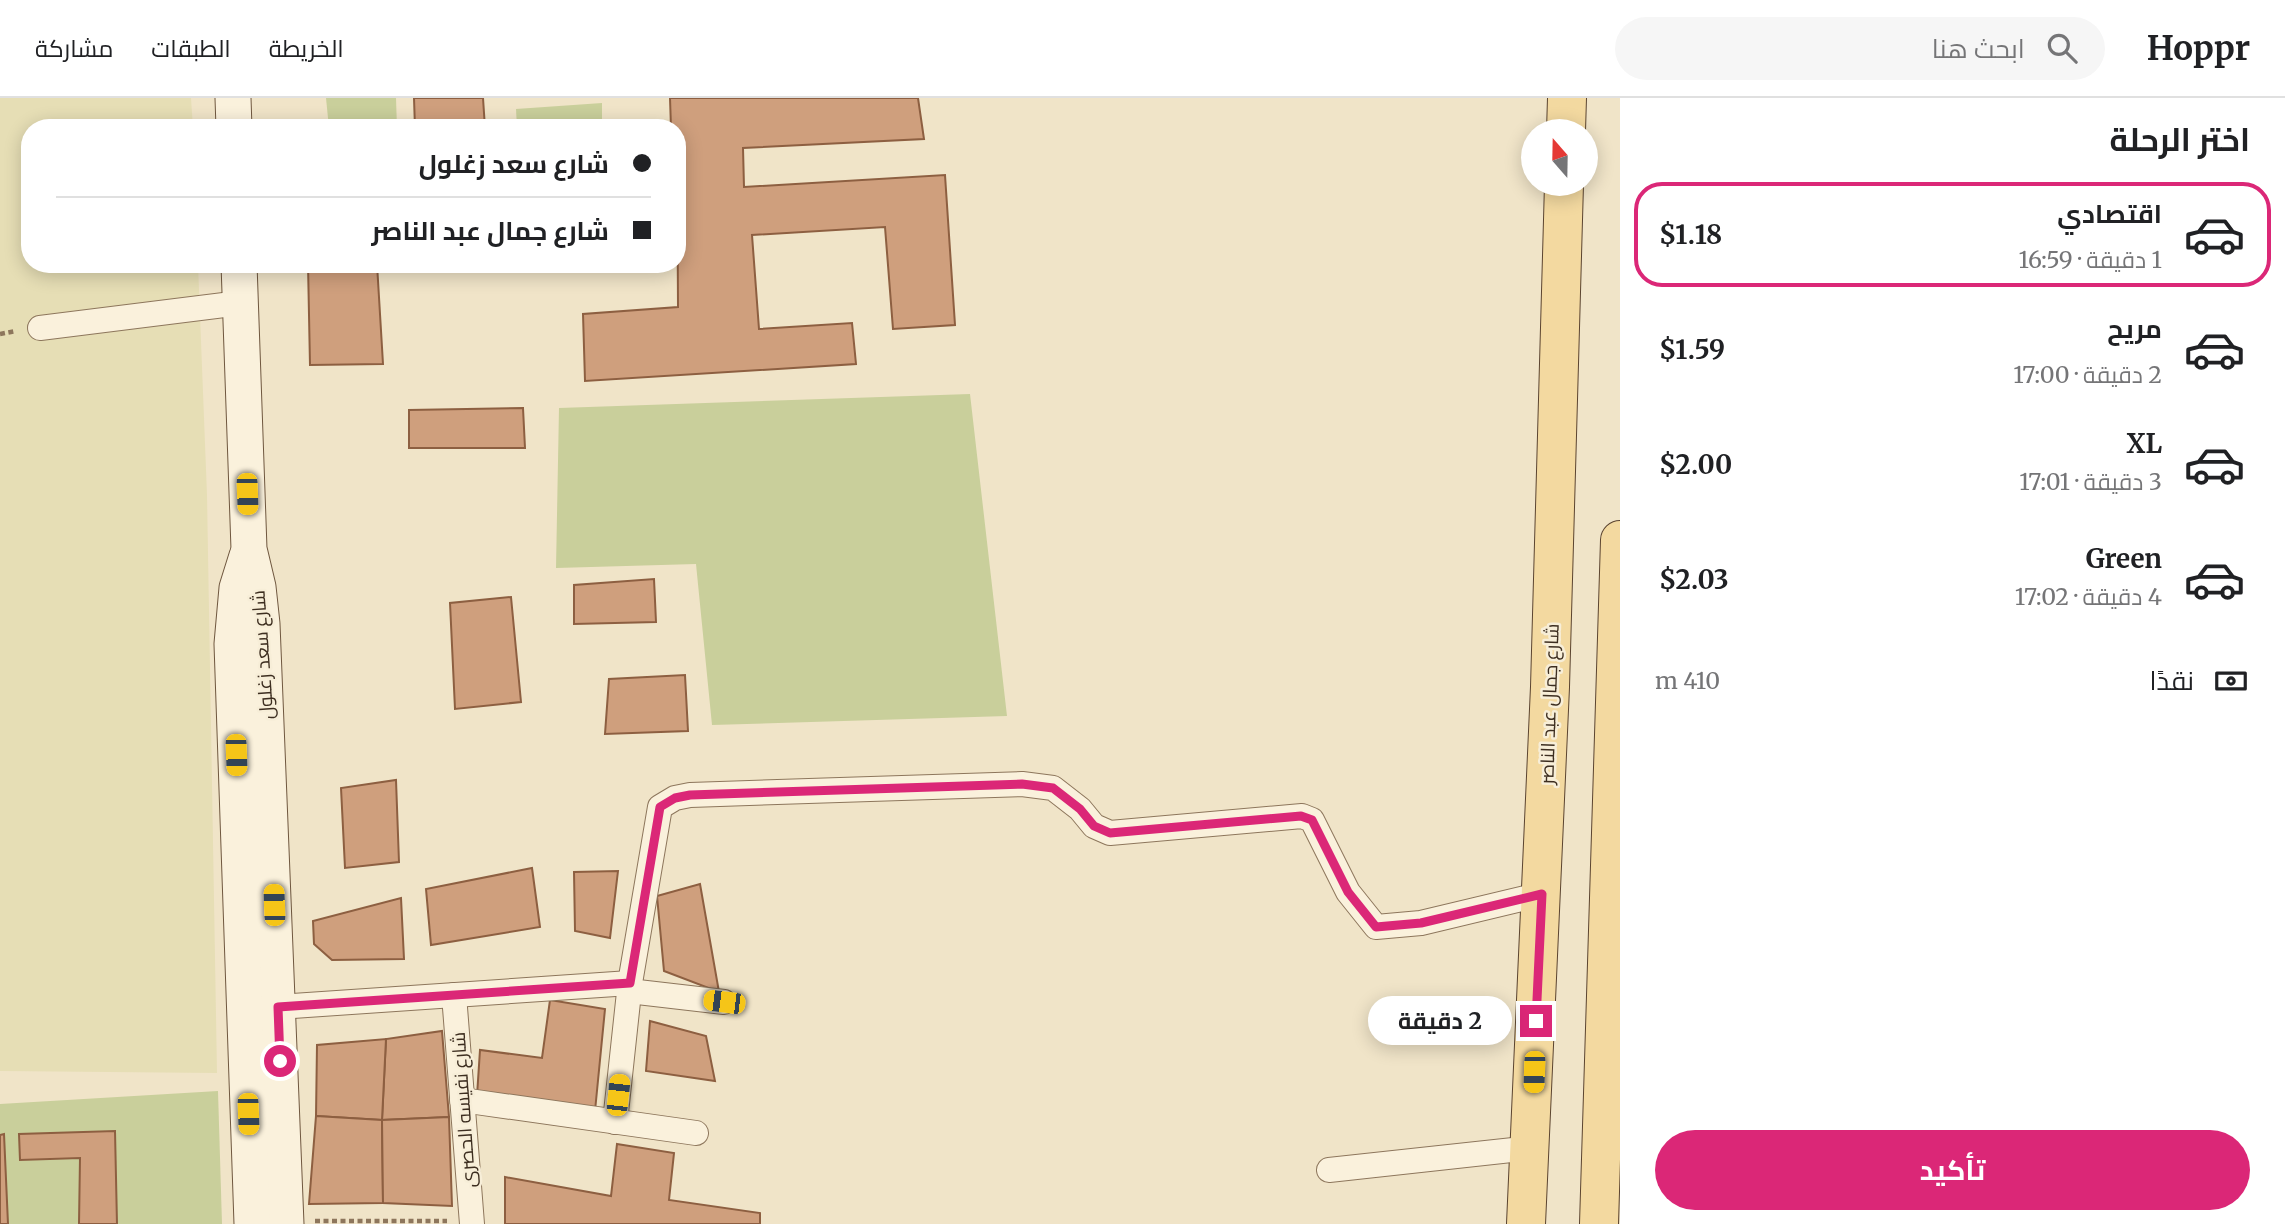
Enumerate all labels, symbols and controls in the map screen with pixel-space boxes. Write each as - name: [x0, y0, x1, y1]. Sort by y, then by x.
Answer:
- search box: [1615, 17, 2105, 80]
- text: Hoppr: [2147, 28, 2250, 69]
- icon: search: [2043, 29, 2081, 67]
- text: ابحث هنا: [1932, 32, 2025, 65]
- text: مشاركة: [35, 33, 113, 64]
- text: الطبقات: [151, 33, 231, 64]
- text: الخريطة: [269, 33, 344, 64]
- north arrow: [1521, 119, 1598, 196]
- map controls: [1521, 119, 1598, 196]
- text: اختر الرحلة: [2109, 120, 2250, 160]
- text: شارع سعد زغلول: [419, 147, 609, 180]
- text: اقتصادي: [2057, 197, 2162, 230]
- icon: car: [2183, 203, 2246, 266]
- text: شارع جمال عبد الناصر: [372, 214, 609, 247]
- text: $1.18: [1659, 218, 1722, 251]
- text: 1 دقيقة · 16:59: [2018, 245, 2162, 274]
- text: مريح: [2107, 312, 2162, 345]
- icon: car: [2183, 318, 2246, 381]
- text: $1.59: [1659, 333, 1725, 366]
- text: 2 دقيقة · 17:00: [2013, 360, 2162, 389]
- text: XL: [2126, 427, 2162, 460]
- icon: car: [2183, 433, 2246, 496]
- text: $2.00: [1659, 448, 1732, 481]
- text: 3 دقيقة · 17:01: [2019, 467, 2162, 496]
- car: [236, 473, 259, 515]
- text: Green: [2086, 542, 2162, 575]
- icon: car: [2183, 548, 2246, 611]
- text: $2.03: [1659, 563, 1729, 596]
- text: 4 دقيقة · 17:02: [2015, 582, 2162, 611]
- street label: شارع سعد زغلول: [246, 589, 280, 720]
- street label: شارع جمال عبد الناصر: [1534, 623, 1566, 786]
- icon: cash: [2212, 662, 2250, 700]
- text: نقدًا: [2150, 664, 2194, 697]
- text: 410 m: [1655, 666, 1720, 695]
- car: [225, 734, 248, 776]
- car: [263, 884, 286, 926]
- car: [702, 989, 747, 1015]
- callout: 2 دقيقة: [1368, 996, 1512, 1046]
- route end: [1520, 1005, 1552, 1037]
- text: 2 دقيقة: [1398, 1006, 1482, 1035]
- street label: شارع نفيسه الحصرى: [446, 1031, 482, 1189]
- route start: [264, 1045, 296, 1077]
- car: [1523, 1051, 1546, 1093]
- car: [606, 1073, 631, 1117]
- car: [237, 1093, 260, 1135]
- button: تأكيد: [1655, 1130, 2250, 1210]

